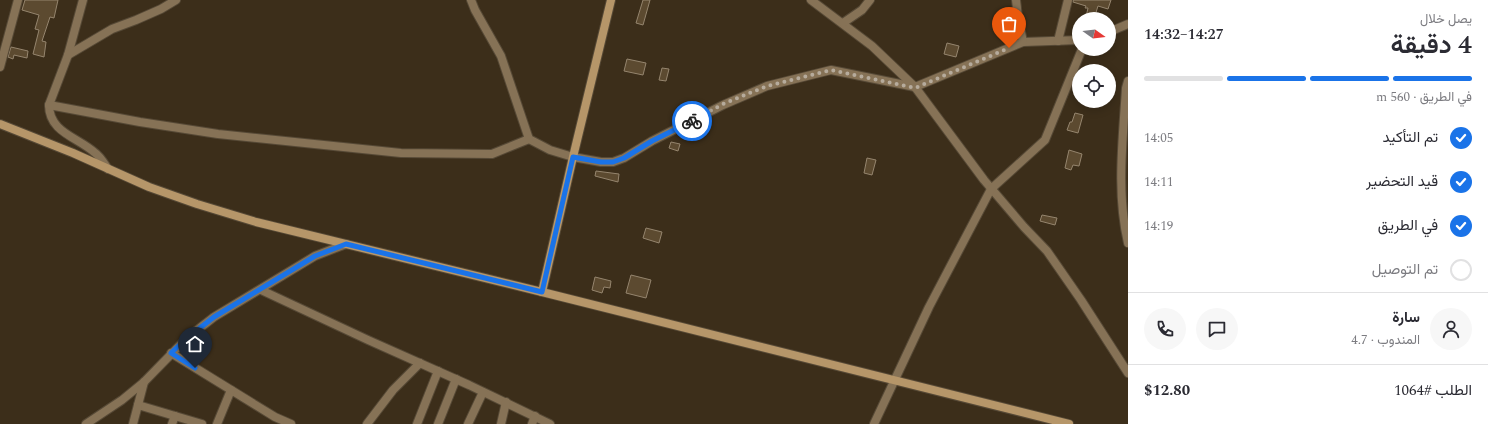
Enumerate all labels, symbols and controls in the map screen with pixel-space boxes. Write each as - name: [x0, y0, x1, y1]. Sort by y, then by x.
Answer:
- pin: [992, 7.0, 1026, 48]
- text: يصل خلال: [1420, 9, 1472, 29]
- north arrow: [1072, 12, 1116, 56]
- map controls: [1072, 12, 1116, 108]
- icon: bag: [998, 13, 1020, 35]
- text: 14:27–14:32: [1144, 23, 1224, 46]
- text: 4 دقيقة: [1391, 25, 1472, 65]
- button: locate: [1072, 64, 1116, 108]
- text: في الطريق · 560 m: [1376, 87, 1472, 107]
- courier: [672, 101, 712, 141]
- icon: bike: [681, 110, 703, 132]
- text: تم التأكيد: [1383, 126, 1438, 149]
- icon: check: [1450, 127, 1472, 149]
- text: 14:05: [1144, 128, 1173, 148]
- text: قيد التحضير: [1366, 170, 1438, 193]
- icon: check: [1450, 171, 1472, 193]
- text: 14:11: [1144, 172, 1173, 192]
- text: في الطريق: [1378, 214, 1438, 237]
- icon: check: [1450, 215, 1472, 237]
- text: 14:19: [1144, 216, 1173, 236]
- text: تم التوصيل: [1372, 258, 1438, 281]
- text: سارة: [1392, 306, 1420, 329]
- button: phone: [1144, 308, 1186, 350]
- button: chat: [1196, 308, 1238, 350]
- button: person: [1430, 308, 1472, 350]
- pin: [178, 327, 212, 368]
- text: المندوب · 4.7: [1351, 330, 1420, 350]
- icon: home: [184, 333, 206, 355]
- text: $12.80: [1144, 379, 1190, 402]
- text: الطلب #1064: [1394, 379, 1472, 402]

